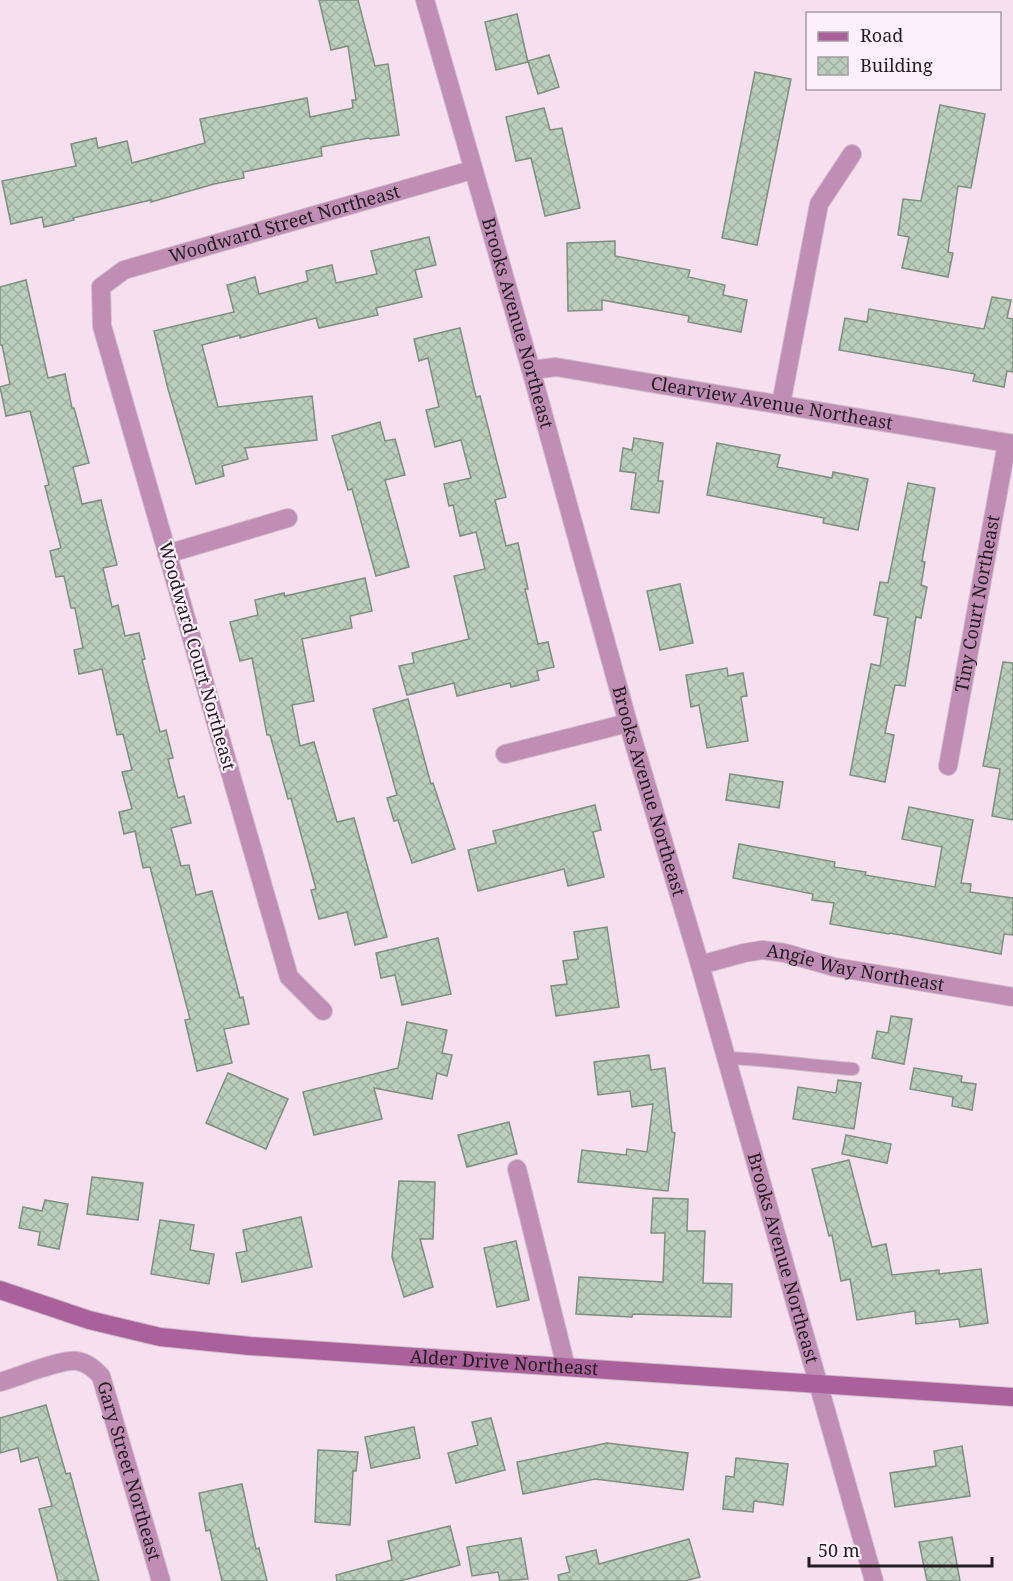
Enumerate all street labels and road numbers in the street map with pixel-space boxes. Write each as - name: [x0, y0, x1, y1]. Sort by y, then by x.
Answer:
- street label: Woodward Street Northeast: [166, 178, 402, 267]
- street label: Brooks Avenue Northeast: [477, 215, 559, 431]
- street label: Clearview Avenue Northeast: [649, 370, 895, 435]
- street label: Tiny Court Northeast: [949, 513, 1005, 694]
- street label: Woodward Court Northeast: [154, 539, 242, 773]
- street label: Brooks Avenue Northeast: [607, 683, 692, 899]
- street label: Angie Way Northeast: [765, 938, 946, 996]
- street label: Brooks Avenue Northeast: [743, 1150, 825, 1366]
- street label: Alder Drive Northeast: [409, 1344, 599, 1380]
- street label: Gary Street Northeast: [92, 1378, 167, 1563]

